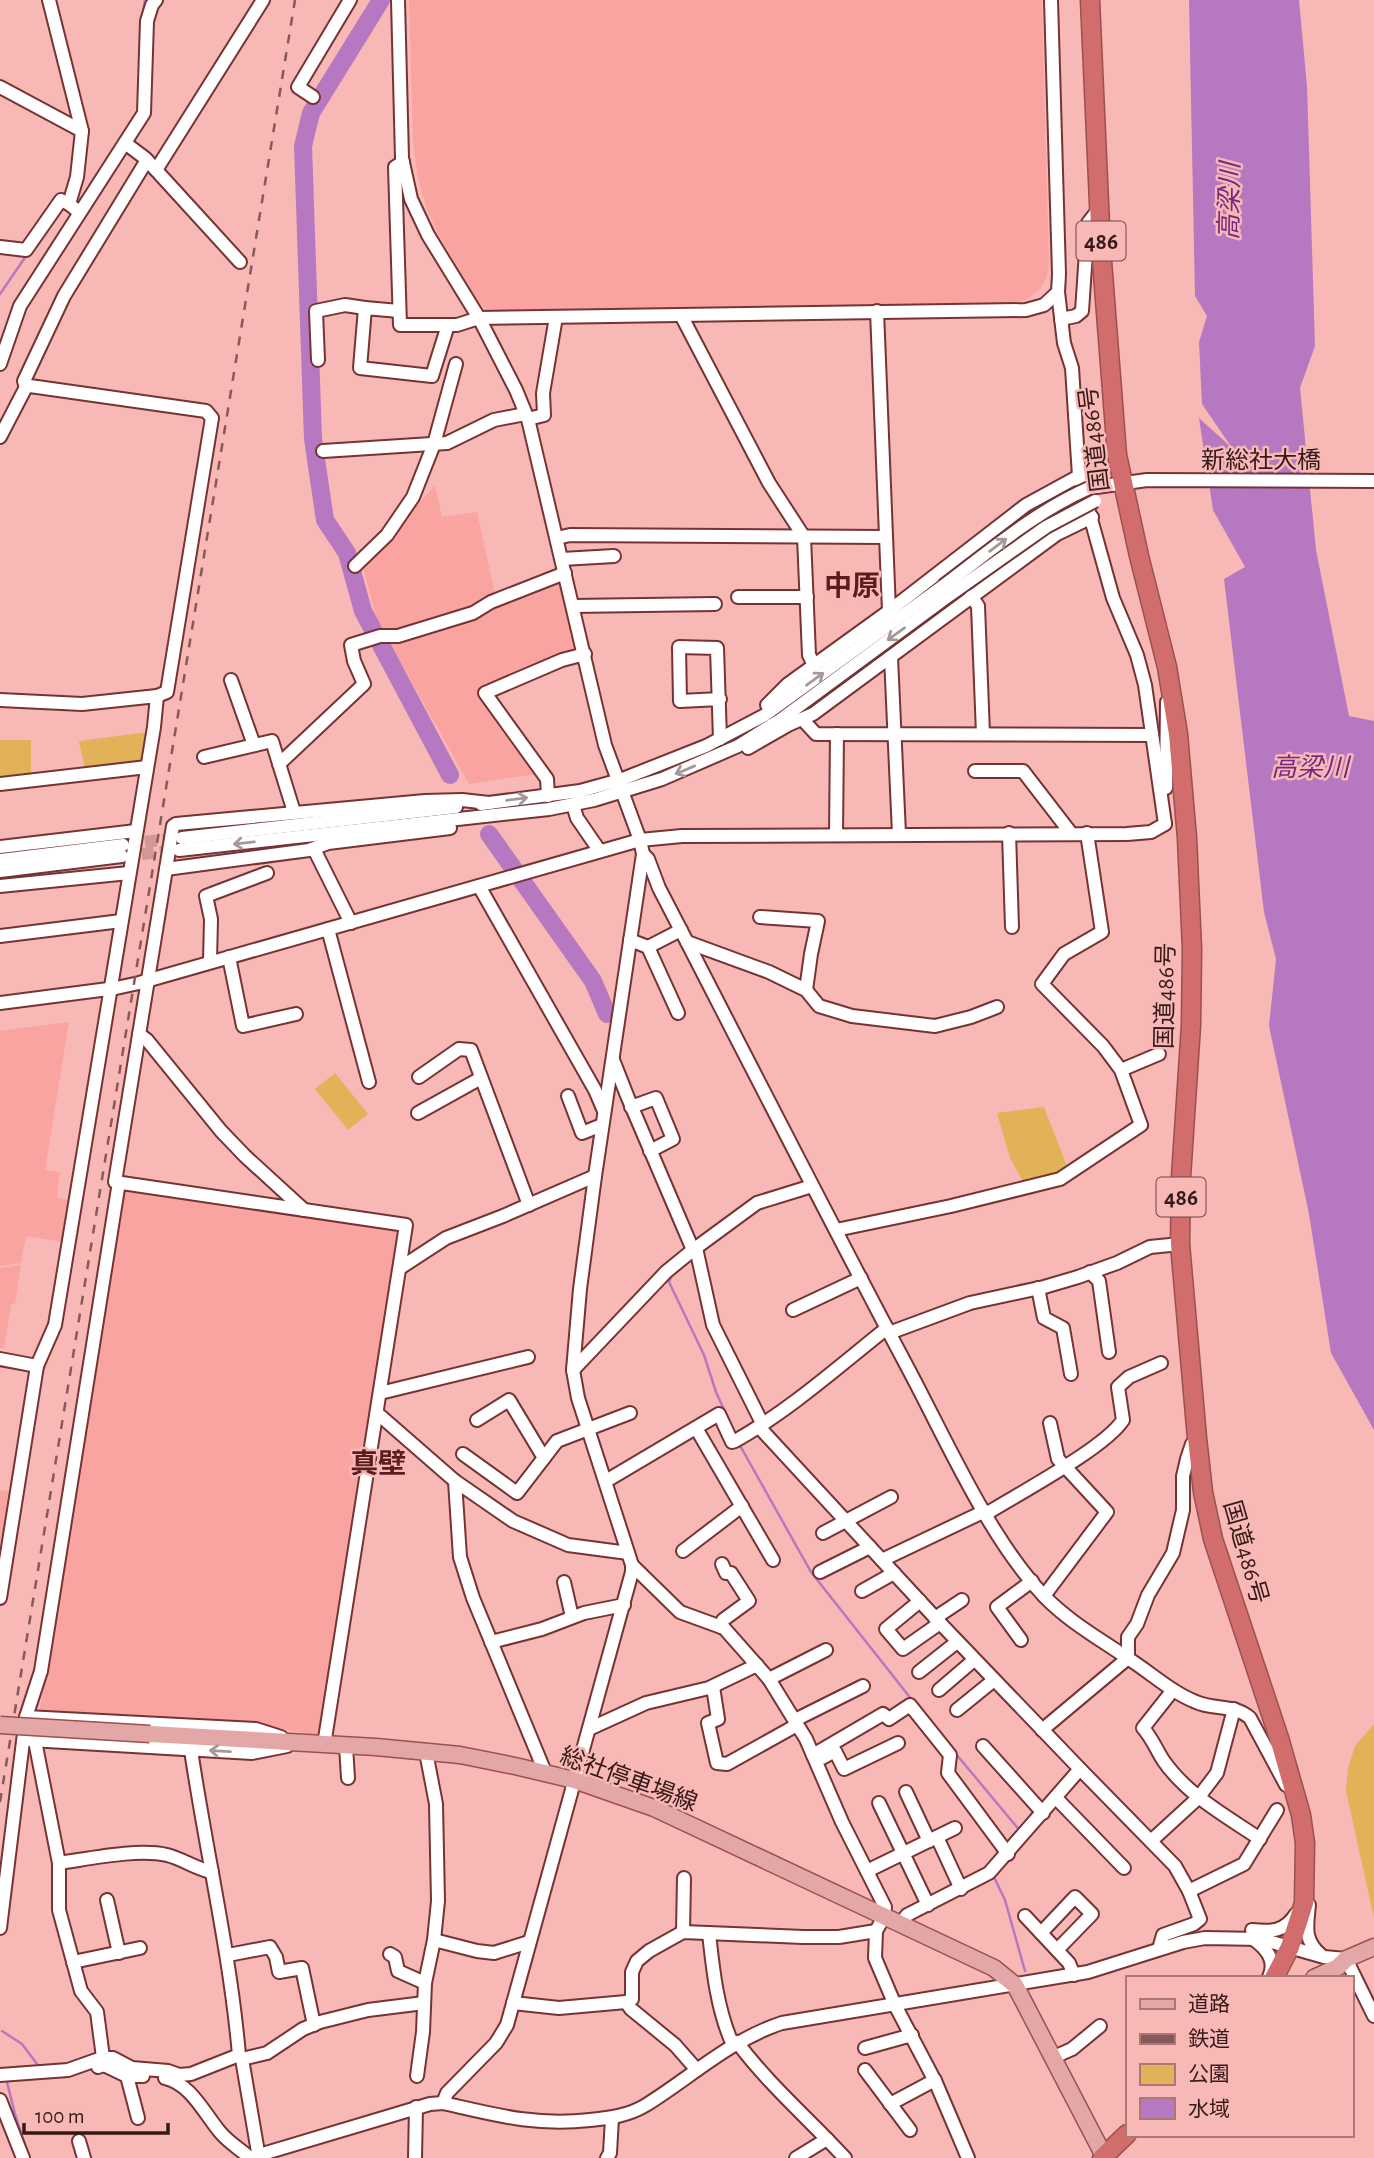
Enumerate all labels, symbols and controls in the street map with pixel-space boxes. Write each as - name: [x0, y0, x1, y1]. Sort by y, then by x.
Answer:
- water label: 高梁川: [1215, 159, 1244, 240]
- road number: 486: [1076, 222, 1126, 260]
- street label: 国道486号: [1075, 385, 1113, 493]
- street label: 新総社大橋: [1201, 447, 1321, 473]
- one-way arrow: [988, 537, 1006, 552]
- district label: 中原: [824, 571, 880, 601]
- one-way arrow: [887, 627, 906, 642]
- one-way arrow: [805, 672, 824, 686]
- water label: 高梁川: [1271, 754, 1352, 781]
- one-way arrow: [674, 764, 696, 777]
- one-way arrow: [506, 793, 528, 806]
- one-way arrow: [233, 836, 256, 849]
- street label: 国道486号: [1151, 943, 1179, 1049]
- road number: 486: [1156, 1178, 1206, 1216]
- district label: 真壁: [350, 1449, 406, 1479]
- street label: 国道486号: [1219, 1497, 1273, 1607]
- street label: 総社停車場線: [557, 1742, 701, 1816]
- one-way arrow: [209, 1745, 232, 1758]
- legend: [1126, 1976, 1353, 2137]
- text: 道路: [1188, 1993, 1230, 2015]
- text: 鉄道: [1188, 2028, 1230, 2050]
- text: 公園: [1188, 2064, 1230, 2085]
- scale bar: [24, 2092, 168, 2136]
- text: 水域: [1188, 2098, 1230, 2120]
- text: 100 m: [35, 2106, 85, 2127]

